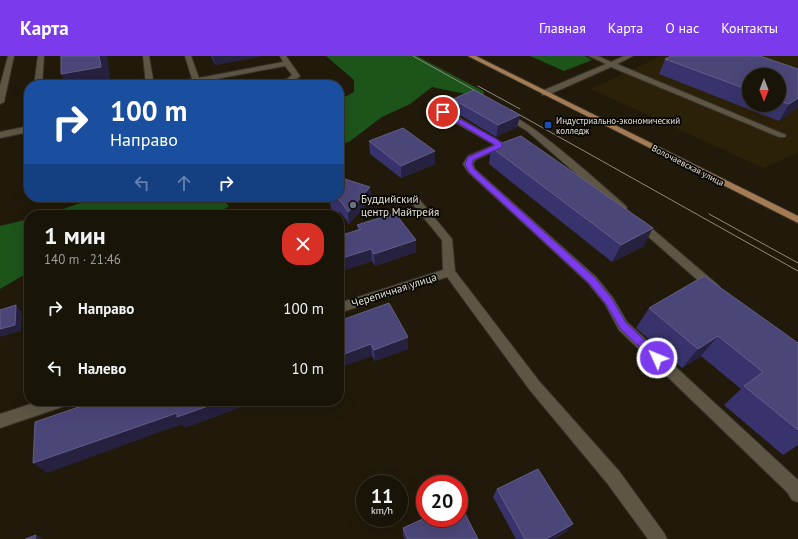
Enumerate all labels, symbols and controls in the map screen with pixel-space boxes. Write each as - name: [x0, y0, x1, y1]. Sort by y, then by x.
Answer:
- text: Карта: [20, 16, 69, 40]
- text: Главная: [539, 19, 586, 37]
- text: Карта: [608, 19, 643, 37]
- text: О нас: [665, 19, 699, 37]
- text: Контакты: [721, 19, 778, 37]
- north arrow: [742, 68, 786, 112]
- map controls: [742, 68, 786, 112]
- text: 100 m: [110, 92, 187, 129]
- pin: [426, 95, 460, 129]
- icon: right: [44, 96, 96, 148]
- icon: arrive: [432, 101, 454, 123]
- place label: Индустриально-экономический колледж: [556, 115, 680, 136]
- marker: Индустриально-экономический колледж: [543, 120, 553, 130]
- text: Направо: [110, 128, 178, 151]
- street label: Волочаевская улица: [650, 142, 726, 188]
- icon: left: [131, 172, 153, 194]
- icon: ahead: [173, 172, 195, 194]
- icon: right: [215, 172, 237, 194]
- place label: Буддийский центр Майтрейя: [361, 192, 439, 219]
- marker: Буддийский центр Майтрейя: [348, 200, 358, 210]
- text: 1 мин: [44, 220, 106, 251]
- button: close: [282, 223, 324, 265]
- text: 140 m · 21:46: [44, 251, 121, 268]
- street label: Черепичная улица: [350, 270, 438, 310]
- icon: right: [44, 297, 66, 319]
- text: Направо: [78, 299, 134, 318]
- text: 100 m: [283, 299, 324, 318]
- position arrow: [636, 337, 678, 379]
- icon: left: [44, 357, 66, 379]
- text: Налево: [78, 359, 126, 378]
- text: 10 m: [291, 359, 324, 378]
- speed limit sign: 20: [416, 475, 468, 527]
- text: 11: [371, 483, 393, 509]
- text: km/h: [371, 504, 393, 517]

